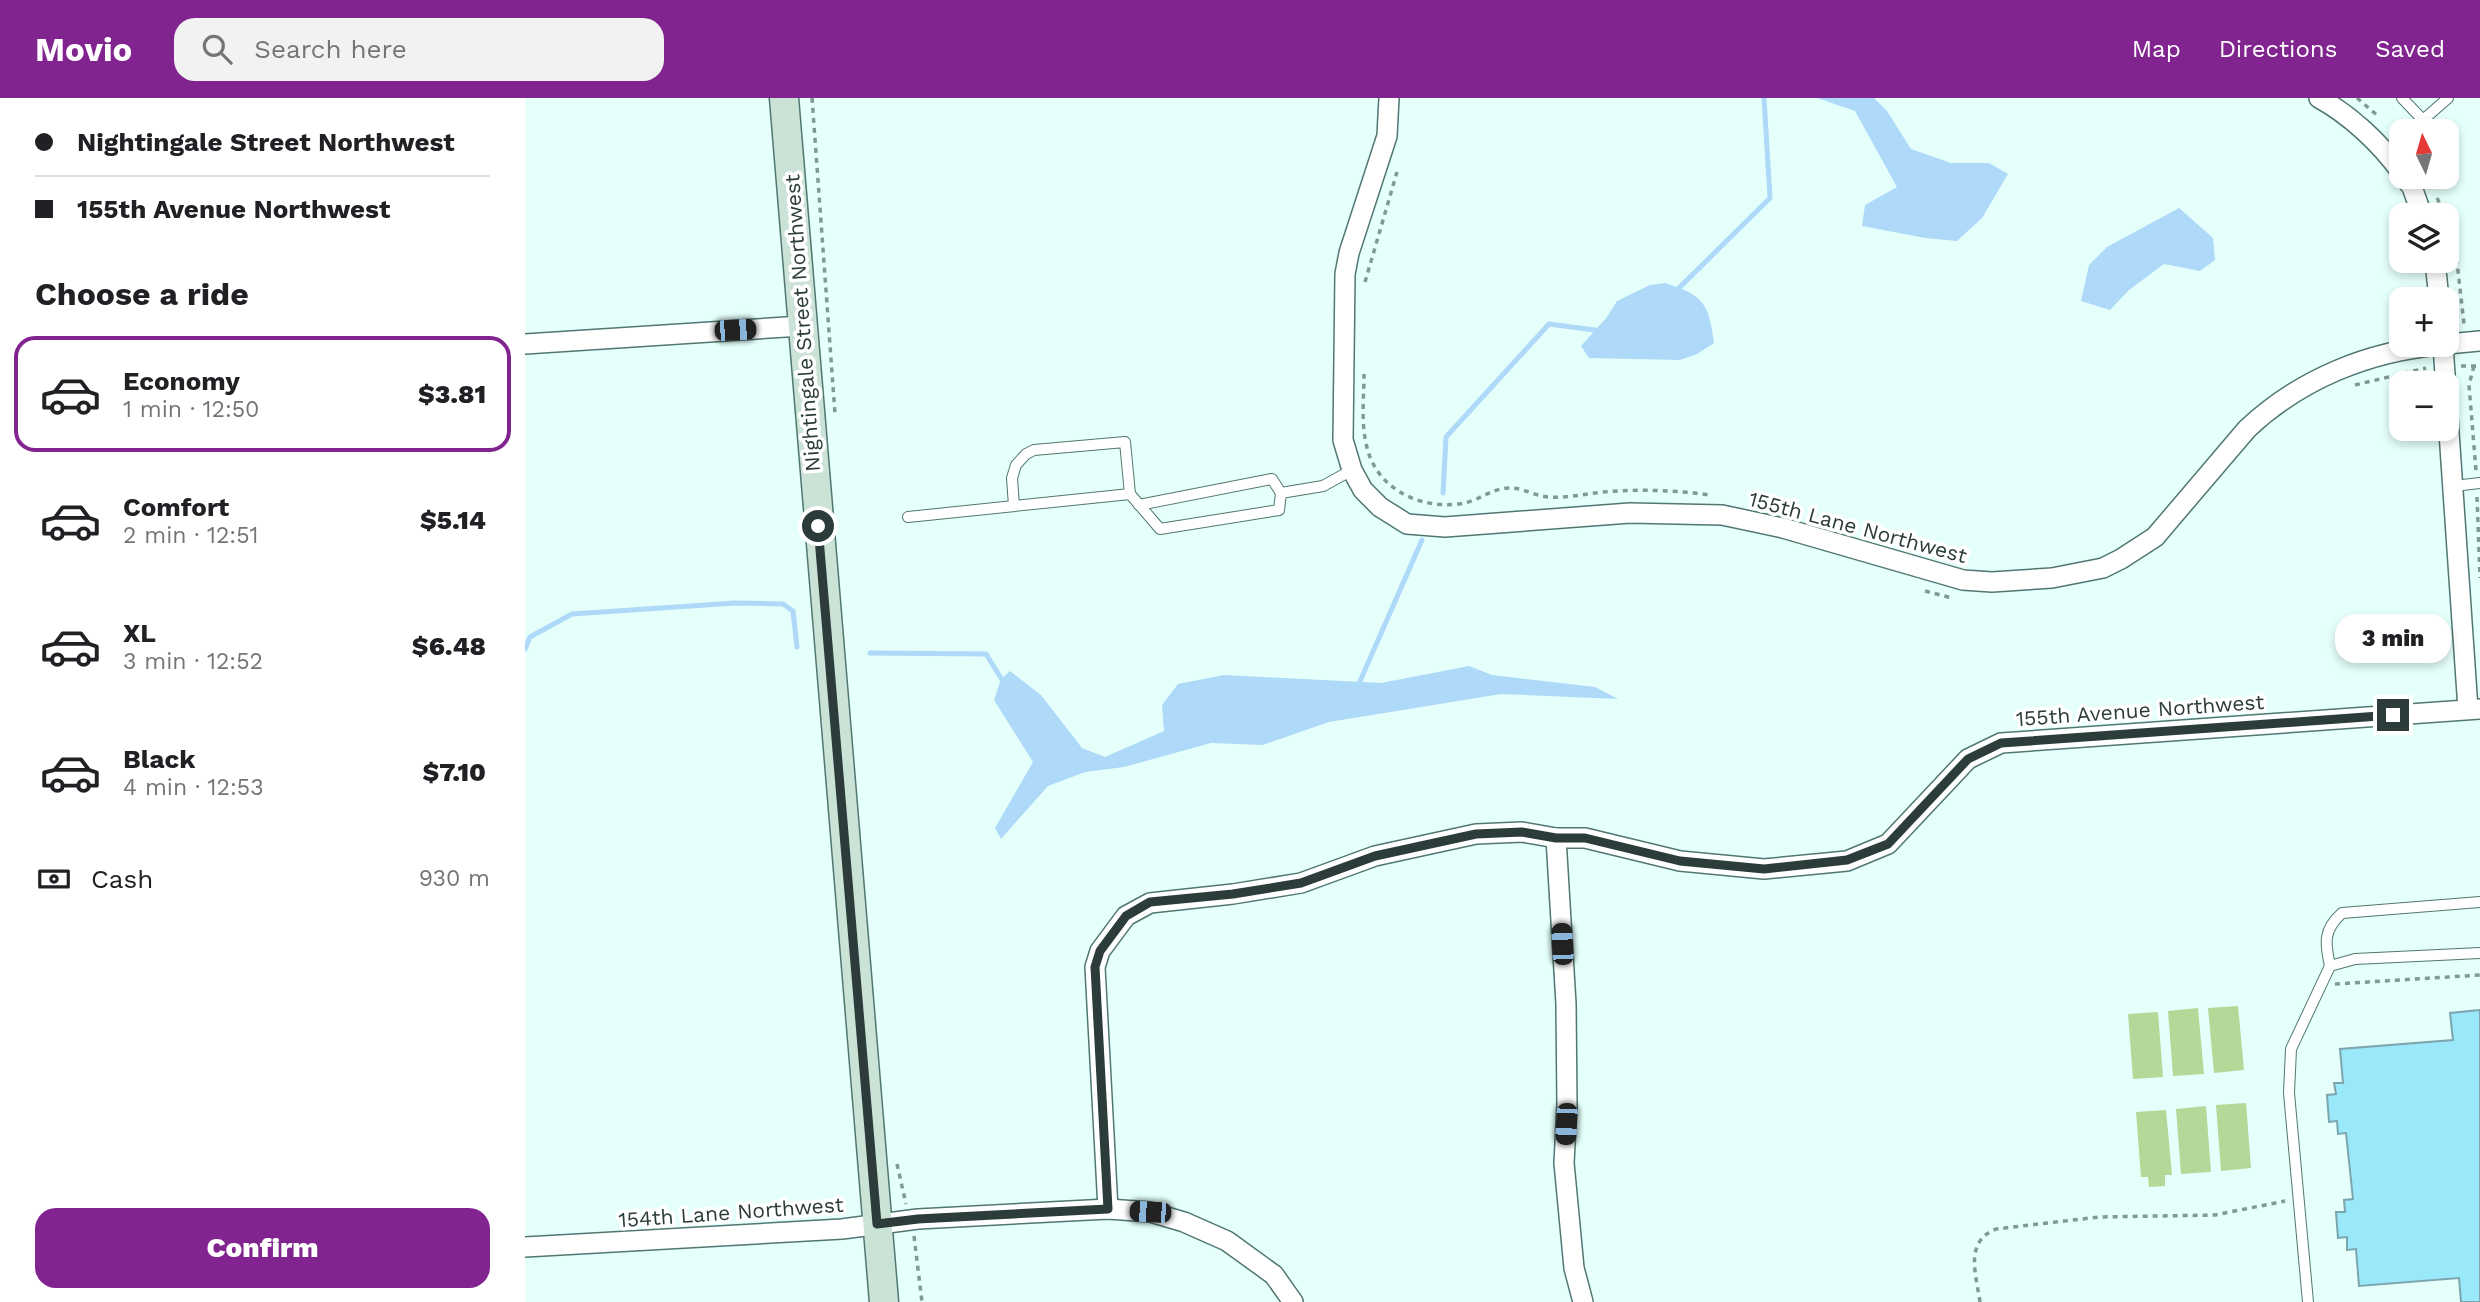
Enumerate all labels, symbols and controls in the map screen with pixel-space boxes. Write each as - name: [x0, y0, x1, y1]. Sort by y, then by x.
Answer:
- search box: [174, 18, 664, 81]
- text: Movio: [35, 30, 132, 69]
- icon: search: [198, 30, 236, 68]
- text: Search here: [254, 34, 407, 64]
- text: Map: [2132, 35, 2181, 63]
- text: Directions: [2219, 35, 2337, 63]
- text: Saved: [2375, 35, 2445, 63]
- north arrow: [2389, 119, 2459, 189]
- map controls: [2389, 119, 2459, 441]
- text: Nightingale Street Northwest: [77, 127, 455, 157]
- street label: Nightingale Street Northwest: [779, 173, 825, 473]
- text: 155th Avenue Northwest: [77, 194, 390, 224]
- button: layers: [2389, 203, 2459, 273]
- text: Choose a ride: [35, 275, 249, 313]
- button: +: [2389, 287, 2459, 357]
- car: [714, 318, 757, 342]
- icon: car: [39, 363, 102, 426]
- text: Economy: [123, 366, 240, 396]
- button: −: [2389, 371, 2459, 441]
- text: $3.81: [418, 379, 486, 409]
- text: 1 min · 12:50: [123, 396, 259, 423]
- street label: 155th Lane Northwest: [1746, 486, 1970, 568]
- icon: car: [39, 489, 102, 552]
- text: Comfort: [123, 492, 229, 522]
- text: $5.14: [420, 505, 486, 535]
- route start: [802, 510, 834, 542]
- text: 2 min · 12:51: [123, 522, 259, 549]
- callout: 3 min: [2335, 614, 2451, 662]
- icon: car: [39, 615, 102, 678]
- text: XL: [123, 618, 156, 648]
- text: 3 min: [2362, 625, 2424, 652]
- text: $6.48: [412, 631, 486, 661]
- text: 3 min · 12:52: [123, 648, 263, 675]
- street label: 155th Avenue Northwest: [2015, 689, 2265, 731]
- route end: [2377, 699, 2409, 731]
- icon: car: [39, 741, 102, 804]
- text: Black: [123, 744, 195, 774]
- text: $7.10: [422, 757, 486, 787]
- text: 4 min · 12:53: [123, 774, 264, 801]
- icon: cash: [35, 860, 73, 898]
- text: Cash: [91, 864, 153, 894]
- text: 930 m: [419, 865, 490, 892]
- car: [1551, 922, 1574, 966]
- car: [1555, 1102, 1578, 1146]
- street label: 154th Lane Northwest: [618, 1192, 845, 1232]
- car: [1129, 1200, 1172, 1224]
- button: Confirm: [35, 1208, 490, 1288]

